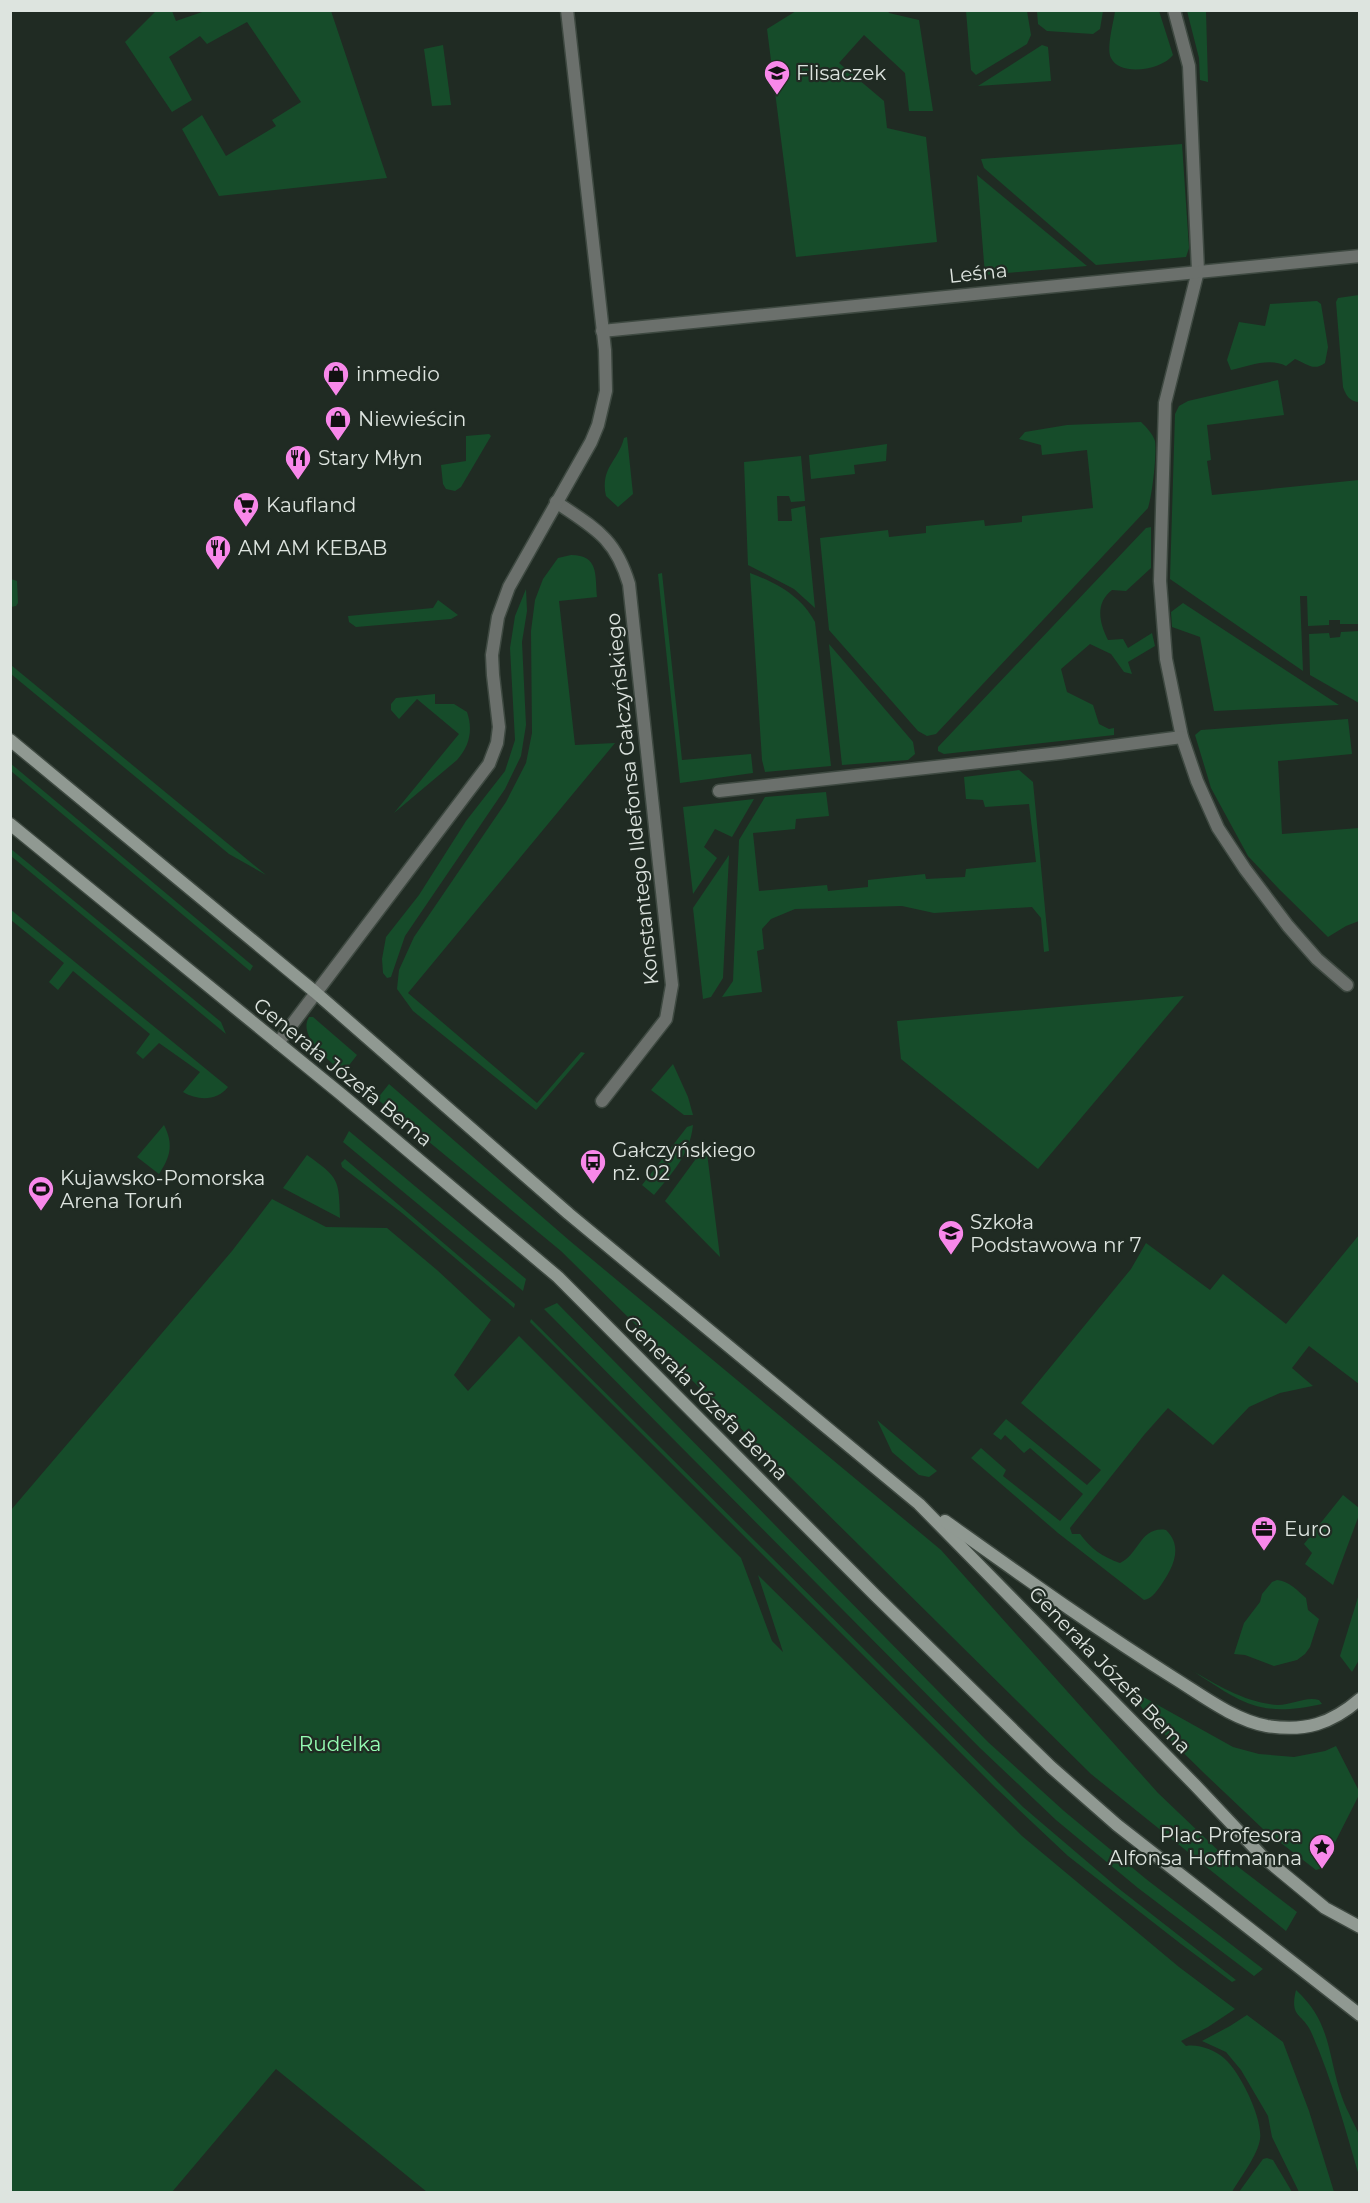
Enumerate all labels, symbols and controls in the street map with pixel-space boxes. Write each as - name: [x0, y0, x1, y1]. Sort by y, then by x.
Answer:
- school or university icon: Flisaczek: [762, 58, 792, 96]
- place label: Flisaczek: [796, 61, 886, 85]
- street label: Leśna: [948, 258, 1008, 288]
- shop icon: inmedio: [321, 359, 351, 397]
- place label: inmedio: [356, 362, 440, 386]
- shop icon: Niewieścin: [323, 404, 353, 442]
- place label: Niewieścin: [358, 407, 466, 431]
- restaurant icon: Stary Młyn: [283, 443, 313, 481]
- place label: Stary Młyn: [318, 446, 423, 470]
- supermarket icon: Kaufland: [231, 490, 261, 528]
- place label: Kaufland: [266, 493, 356, 517]
- restaurant icon: AM AM KEBAB: [203, 533, 233, 571]
- place label: AM AM KEBAB: [238, 536, 387, 560]
- street label: Konstantego Ildefonsa Gałczyńskiego: [601, 612, 663, 986]
- street label: Generała Józefa Bema: [249, 992, 437, 1152]
- place label: Gałczyńskiego nż. 02: [612, 1138, 756, 1185]
- bus stop icon: Gałczyńskiego nż. 02: [578, 1147, 608, 1185]
- place label: Kujawsko-Pomorska Arena Toruń: [60, 1166, 265, 1213]
- sports icon: Kujawsko-Pomorska Arena Toruń: [26, 1174, 56, 1212]
- place label: Szkoła Podstawowa nr 7: [970, 1210, 1142, 1257]
- school or university icon: Szkoła Podstawowa nr 7: [936, 1218, 966, 1256]
- street label: Generała Józefa Bema: [619, 1311, 793, 1485]
- office icon: Euro: [1249, 1514, 1279, 1552]
- place label: Euro: [1284, 1517, 1331, 1541]
- street label: Generała Józefa Bema: [1024, 1581, 1196, 1759]
- park label: Rudelka: [299, 1732, 381, 1756]
- place label: Plac Profesora Alfonsa Hoffmanna: [1109, 1823, 1302, 1870]
- place icon: Plac Profesora Alfonsa Hoffmanna: [1307, 1832, 1337, 1870]

